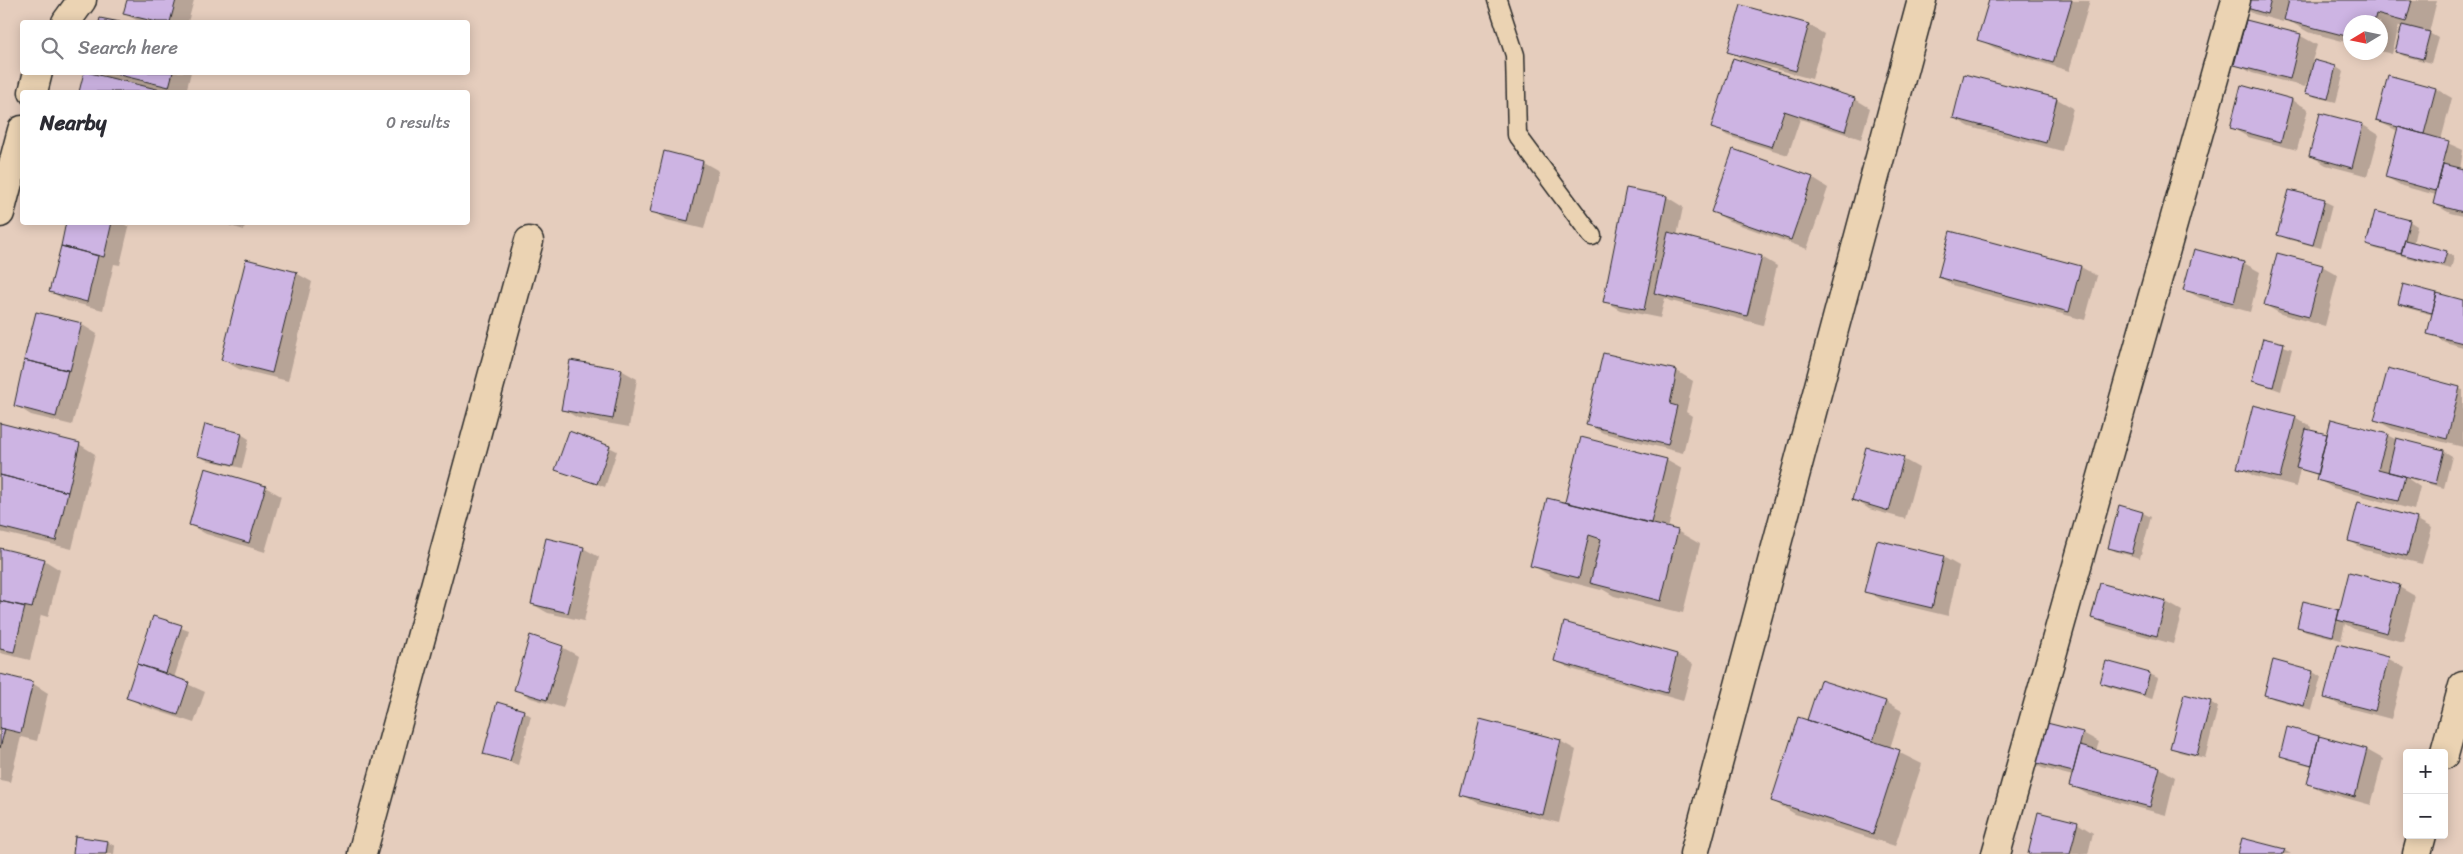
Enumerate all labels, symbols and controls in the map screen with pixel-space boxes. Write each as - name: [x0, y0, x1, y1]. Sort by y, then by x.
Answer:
- north arrow: [2343, 15, 2388, 60]
- search box: [20, 20, 470, 75]
- text: Search here: [78, 31, 178, 64]
- icon: search: [38, 34, 66, 62]
- text: Nearby: [40, 104, 106, 142]
- text: 0 results: [386, 108, 450, 137]
- map controls: [2403, 749, 2448, 839]
- button: +: [2403, 749, 2448, 794]
- button: −: [2403, 794, 2448, 839]

